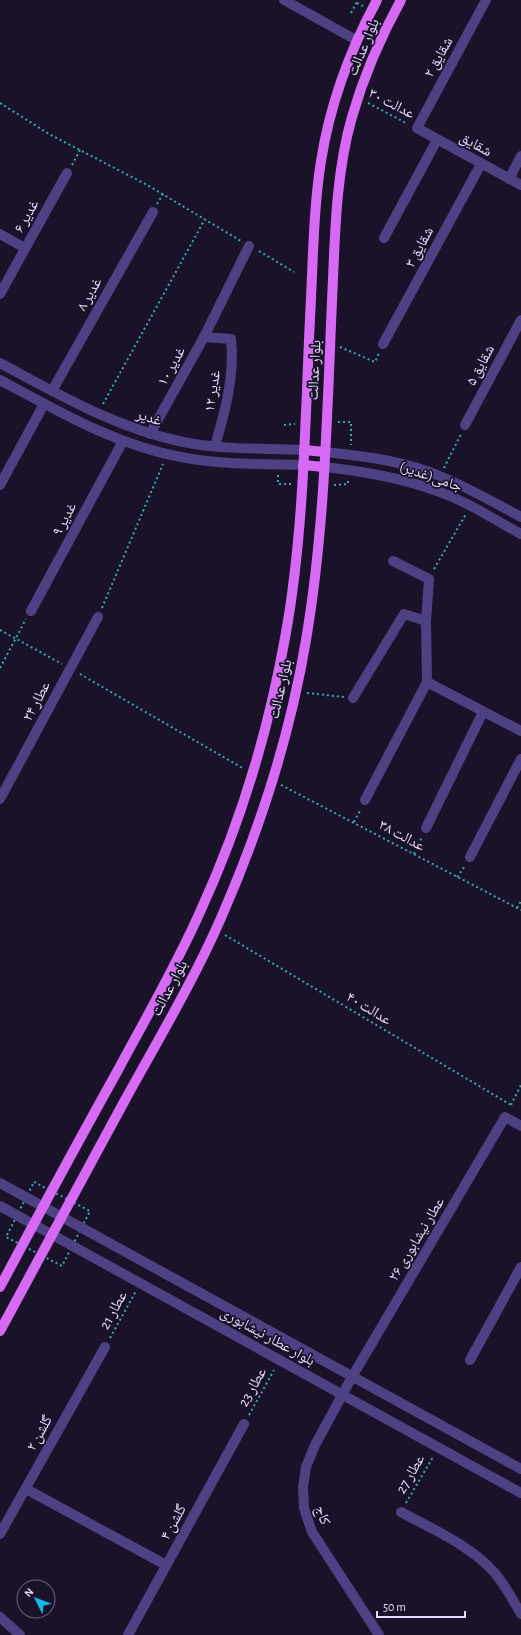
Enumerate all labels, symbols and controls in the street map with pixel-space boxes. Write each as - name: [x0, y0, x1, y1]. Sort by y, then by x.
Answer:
- street label: بلوار عدالت: [345, 16, 383, 78]
- street label: شقایق ۲: [421, 34, 457, 81]
- street label: عدالت ۳۰: [366, 85, 418, 122]
- street label: شقایق: [456, 130, 494, 161]
- street label: غدیر ۶: [11, 197, 43, 236]
- street label: شقایق ۳: [403, 224, 438, 271]
- street label: غدیر ۸: [74, 275, 106, 314]
- street label: بلوار عدالت: [305, 339, 325, 401]
- street label: شقایق ۵: [464, 342, 499, 389]
- street label: غدیر ۱۰: [155, 344, 189, 389]
- street label: غدیر ۱۲: [202, 369, 224, 413]
- street label: غدیر: [133, 406, 164, 430]
- street label: جامی(غدیر): [397, 459, 465, 496]
- street label: غدیر ۹: [50, 500, 80, 539]
- street label: بلوار عدالت: [266, 658, 296, 720]
- street label: عطار ۲۴: [20, 679, 54, 724]
- street label: عدالت ۳۸: [376, 817, 428, 854]
- street label: بلوار عدالت: [149, 958, 191, 1019]
- street label: عدالت ۴۰: [344, 989, 394, 1028]
- street label: عطار نیشابوری ۲۶: [386, 1195, 449, 1285]
- street label: عطار 21: [97, 1288, 131, 1332]
- street label: بلوار عطار نیشابوری: [217, 1304, 317, 1370]
- street label: عطار 23: [236, 1365, 270, 1410]
- street label: گلشن ۲: [24, 1413, 57, 1454]
- street label: عطار 27: [393, 1452, 429, 1497]
- street label: گلشن ۴: [158, 1502, 191, 1543]
- street label: کاج: [310, 1503, 333, 1528]
- north arrow: [16, 1579, 56, 1619]
- text: N: [22, 1586, 36, 1599]
- scale bar: [377, 1593, 465, 1619]
- text: 50 m: [383, 1601, 406, 1613]

